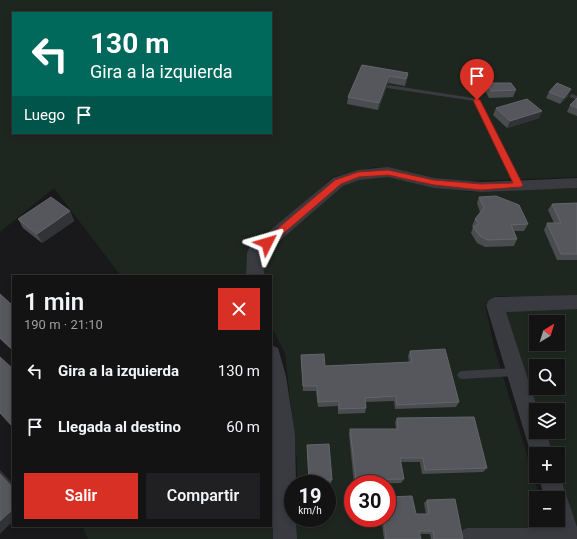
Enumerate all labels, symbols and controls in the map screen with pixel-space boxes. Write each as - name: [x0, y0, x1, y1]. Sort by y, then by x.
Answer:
- text: 130 m: [90, 27, 169, 60]
- icon: left: [24, 28, 76, 80]
- pin: [460, 59, 494, 100]
- text: Gira a la izquierda: [90, 61, 233, 82]
- icon: arrive: [466, 65, 488, 87]
- icon: arrive: [73, 104, 95, 126]
- text: Luego: [24, 106, 65, 124]
- position arrow: [246, 222, 288, 264]
- text: 1 min: [24, 288, 84, 316]
- button: close: [218, 288, 260, 330]
- north arrow: [529, 315, 565, 351]
- map controls: [529, 315, 565, 527]
- text: 190 m · 21:10: [24, 317, 103, 332]
- button: search: [529, 359, 565, 395]
- icon: left: [24, 360, 46, 382]
- text: Gira a la izquierda: [58, 362, 179, 380]
- text: 130 m: [218, 362, 260, 380]
- button: layers: [529, 403, 565, 439]
- icon: arrive: [24, 416, 46, 438]
- text: Llegada al destino: [58, 418, 181, 436]
- text: 60 m: [226, 418, 260, 436]
- button: +: [529, 447, 565, 483]
- button: Salir: [24, 473, 138, 519]
- button: Compartir: [146, 473, 260, 519]
- speed limit sign: 30: [344, 475, 396, 527]
- text: 19: [299, 484, 321, 508]
- button: −: [529, 491, 565, 527]
- text: km/h: [298, 505, 322, 516]

